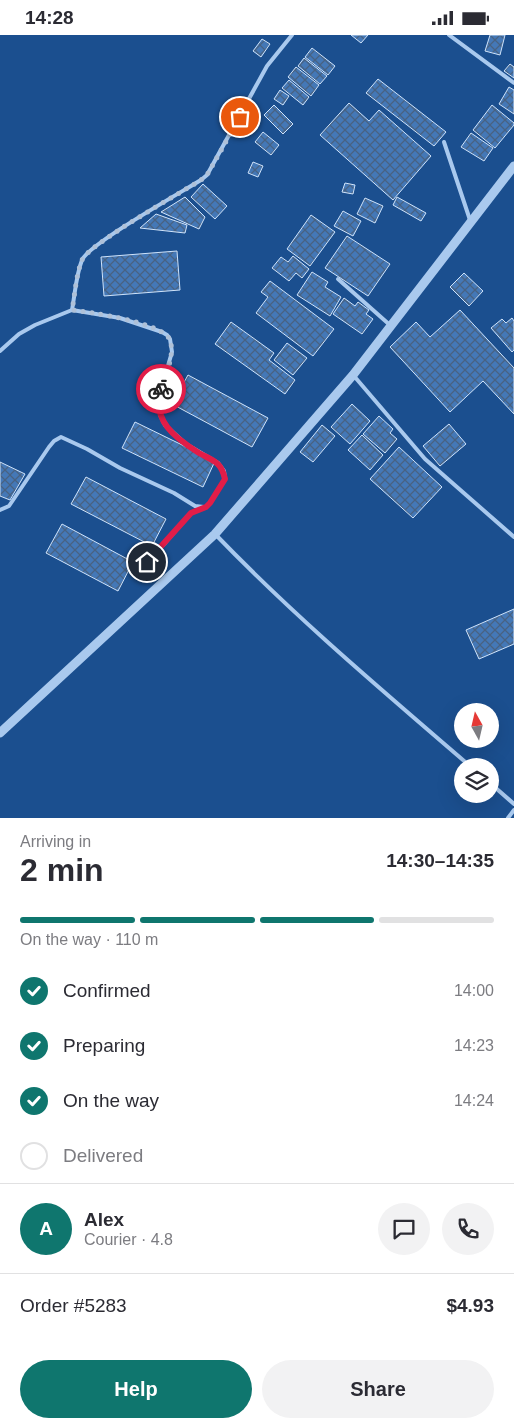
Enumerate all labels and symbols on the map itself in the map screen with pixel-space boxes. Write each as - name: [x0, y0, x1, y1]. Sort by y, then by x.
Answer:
- pin: [219, 96, 261, 138]
- courier: [136, 364, 186, 414]
- pin: [126, 541, 168, 583]
- north arrow: [454, 703, 499, 747]

